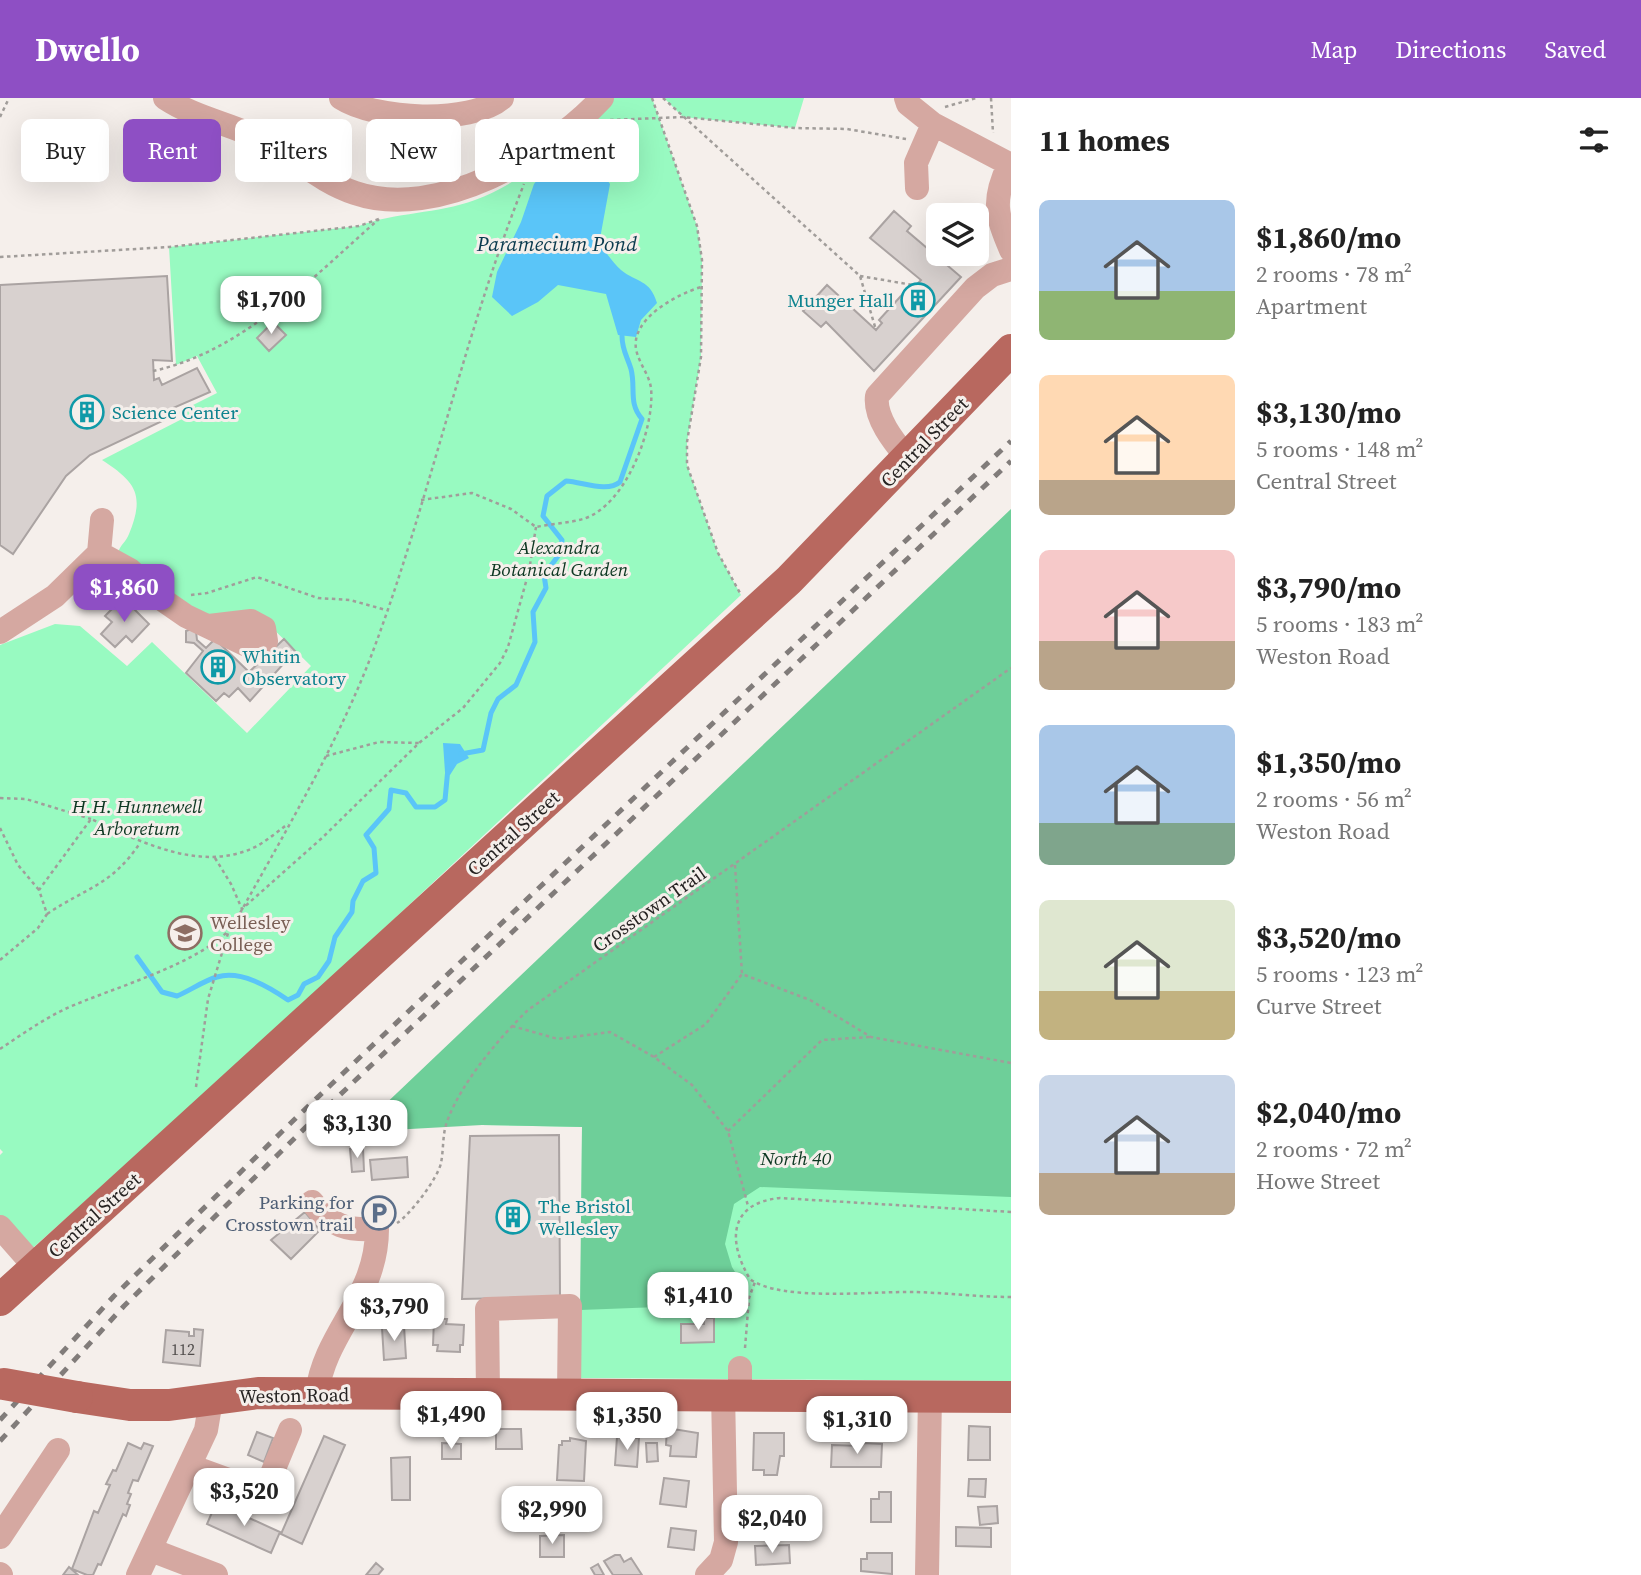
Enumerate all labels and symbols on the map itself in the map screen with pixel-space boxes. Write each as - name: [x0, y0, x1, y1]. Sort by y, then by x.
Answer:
- water label: Paramecium Pond: [476, 229, 637, 258]
- pin: $1,700: [214, 276, 328, 336]
- building icon: Munger Hall: [899, 281, 937, 319]
- place label: Munger Hall: [787, 287, 894, 313]
- street label: Central Street: [874, 391, 974, 493]
- building icon: Science Center: [68, 393, 106, 431]
- place label: Science Center: [112, 399, 238, 425]
- park label: Alexandra Botanical Garden: [489, 534, 628, 582]
- pin: $1,860: [67, 564, 181, 624]
- place label: Whitin Observatory: [242, 643, 346, 691]
- building icon: Whitin Observatory: [199, 648, 237, 686]
- street label: Central Street: [461, 784, 565, 881]
- park label: H.H. Hunnewell Arboretum: [71, 793, 203, 841]
- street label: Crosstown Trail: [587, 860, 711, 958]
- place label: Wellesley College: [210, 909, 291, 957]
- school or university icon: Wellesley College: [166, 914, 204, 952]
- pin: $3,130: [300, 1100, 414, 1160]
- park label: North 40: [760, 1145, 832, 1171]
- street label: Central Street: [42, 1166, 146, 1263]
- place label: Parking for Crosstown trail: [225, 1189, 354, 1237]
- place label: The Bristol Wellesley: [538, 1193, 631, 1241]
- parking icon: Parking for Crosstown trail: [360, 1194, 398, 1232]
- building icon: The Bristol Wellesley: [494, 1198, 532, 1236]
- pin: $1,410: [641, 1272, 755, 1332]
- pin: $3,790: [337, 1284, 451, 1343]
- house number: 112: [171, 1338, 195, 1360]
- street label: Weston Road: [239, 1381, 350, 1409]
- pin: $1,490: [394, 1392, 508, 1451]
- pin: $1,350: [570, 1392, 684, 1452]
- pin: $1,310: [800, 1396, 914, 1456]
- pin: $3,520: [187, 1468, 301, 1528]
- pin: $2,990: [495, 1486, 609, 1546]
- pin: $2,040: [715, 1496, 829, 1555]

